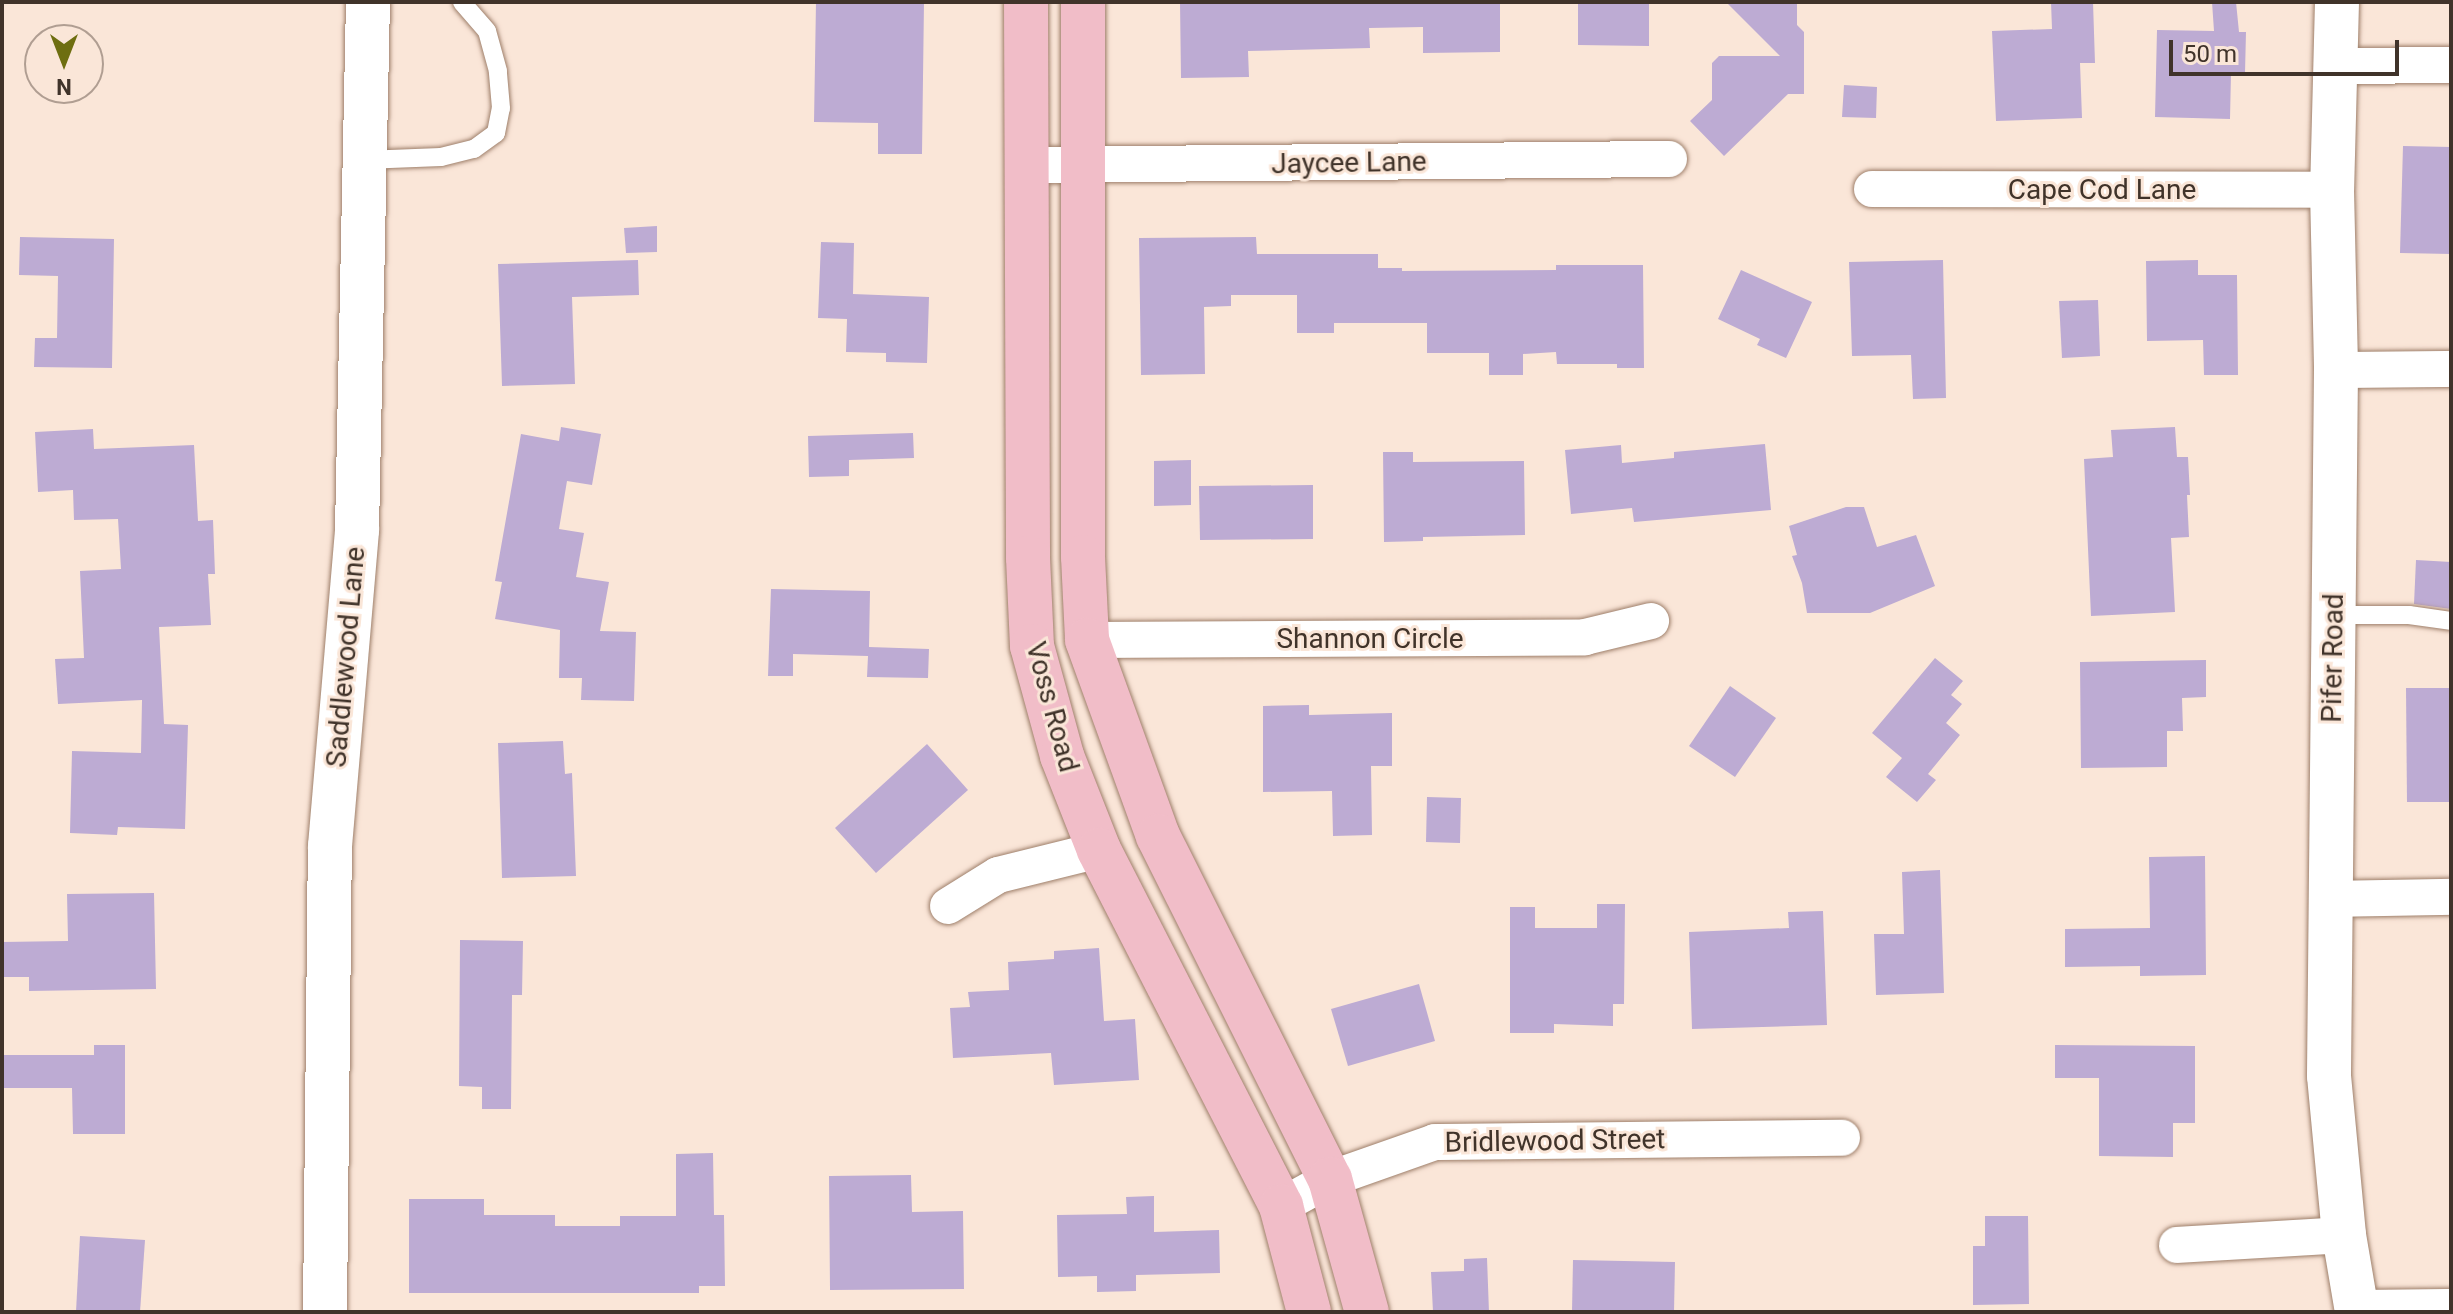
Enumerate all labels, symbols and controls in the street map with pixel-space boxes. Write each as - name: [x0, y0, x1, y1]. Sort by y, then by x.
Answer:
- north arrow: [24, 24, 104, 104]
- scale bar: [2173, 24, 2403, 74]
- text: 50 m: [2183, 40, 2237, 68]
- text: N: [56, 74, 72, 99]
- street label: Jaycee Lane: [1271, 145, 1427, 181]
- street label: Cape Cod Lane: [2008, 173, 2196, 207]
- street label: Saddlewood Lane: [320, 545, 372, 769]
- street label: Pifer Road: [2315, 593, 2351, 723]
- street label: Shannon Circle: [1276, 622, 1464, 656]
- street label: Voss Road: [1019, 638, 1085, 776]
- street label: Bridlewood Street: [1444, 1122, 1666, 1160]

